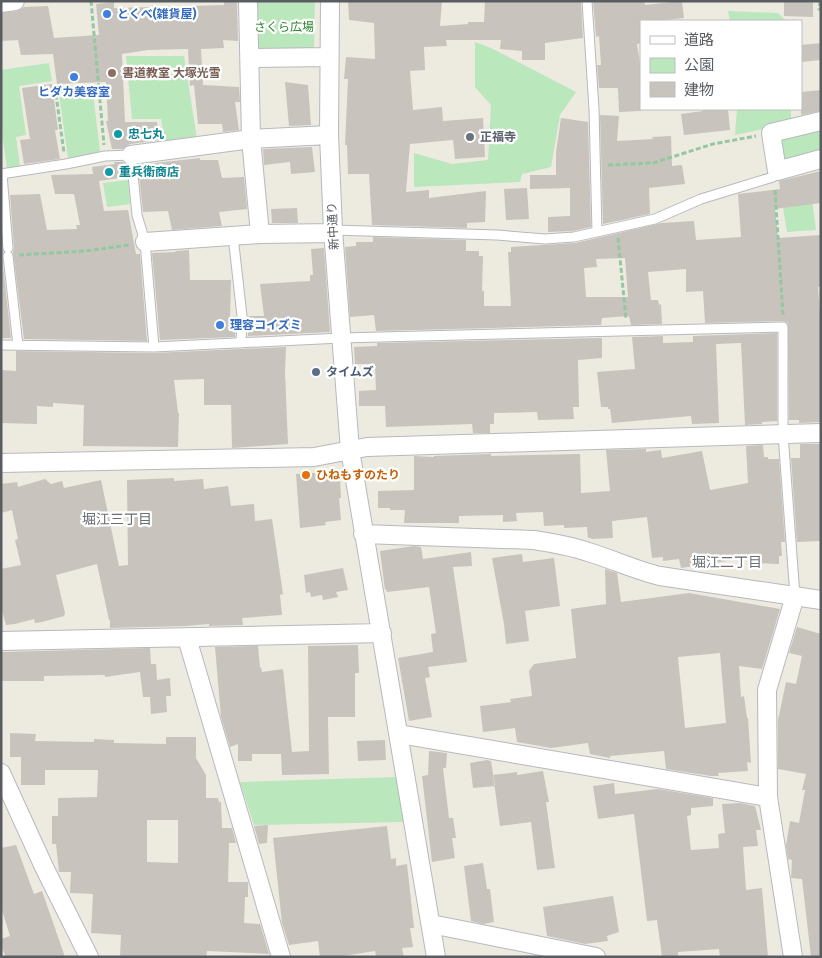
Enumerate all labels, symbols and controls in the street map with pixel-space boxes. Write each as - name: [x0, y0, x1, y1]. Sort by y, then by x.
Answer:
- place label: とくべ(雑貨屋): [117, 7, 197, 21]
- marker: とくべ(雑貨屋): [101, 8, 113, 20]
- park label: さくら広場: [254, 20, 314, 34]
- legend: [640, 20, 802, 110]
- text: 道路: [684, 31, 714, 49]
- text: 公園: [684, 56, 714, 74]
- place label: 書道教室 大塚光雪: [122, 66, 221, 80]
- marker: 書道教室 大塚光雪: [106, 67, 118, 79]
- marker: ヒダカ美容室: [68, 71, 80, 83]
- text: 建物: [684, 81, 714, 99]
- place label: ヒダカ美容室: [38, 85, 110, 99]
- place label: 忠七丸: [128, 127, 164, 141]
- marker: 忠七丸: [112, 128, 124, 140]
- place label: 正福寺: [480, 130, 516, 144]
- marker: 正福寺: [464, 131, 476, 143]
- place label: 重兵衛商店: [119, 165, 179, 179]
- marker: 重兵衛商店: [103, 166, 115, 178]
- street label: 新中通り: [325, 202, 341, 250]
- place label: 理容コイズミ: [230, 318, 302, 332]
- marker: 理容コイズミ: [214, 319, 226, 331]
- place label: タイムズ: [326, 365, 374, 379]
- marker: タイムズ: [310, 366, 322, 378]
- place label: ひねもすのたり: [316, 468, 400, 482]
- marker: ひねもすのたり: [300, 469, 312, 481]
- district label: 堀江三丁目: [82, 511, 152, 528]
- district label: 堀江二丁目: [692, 554, 762, 571]

